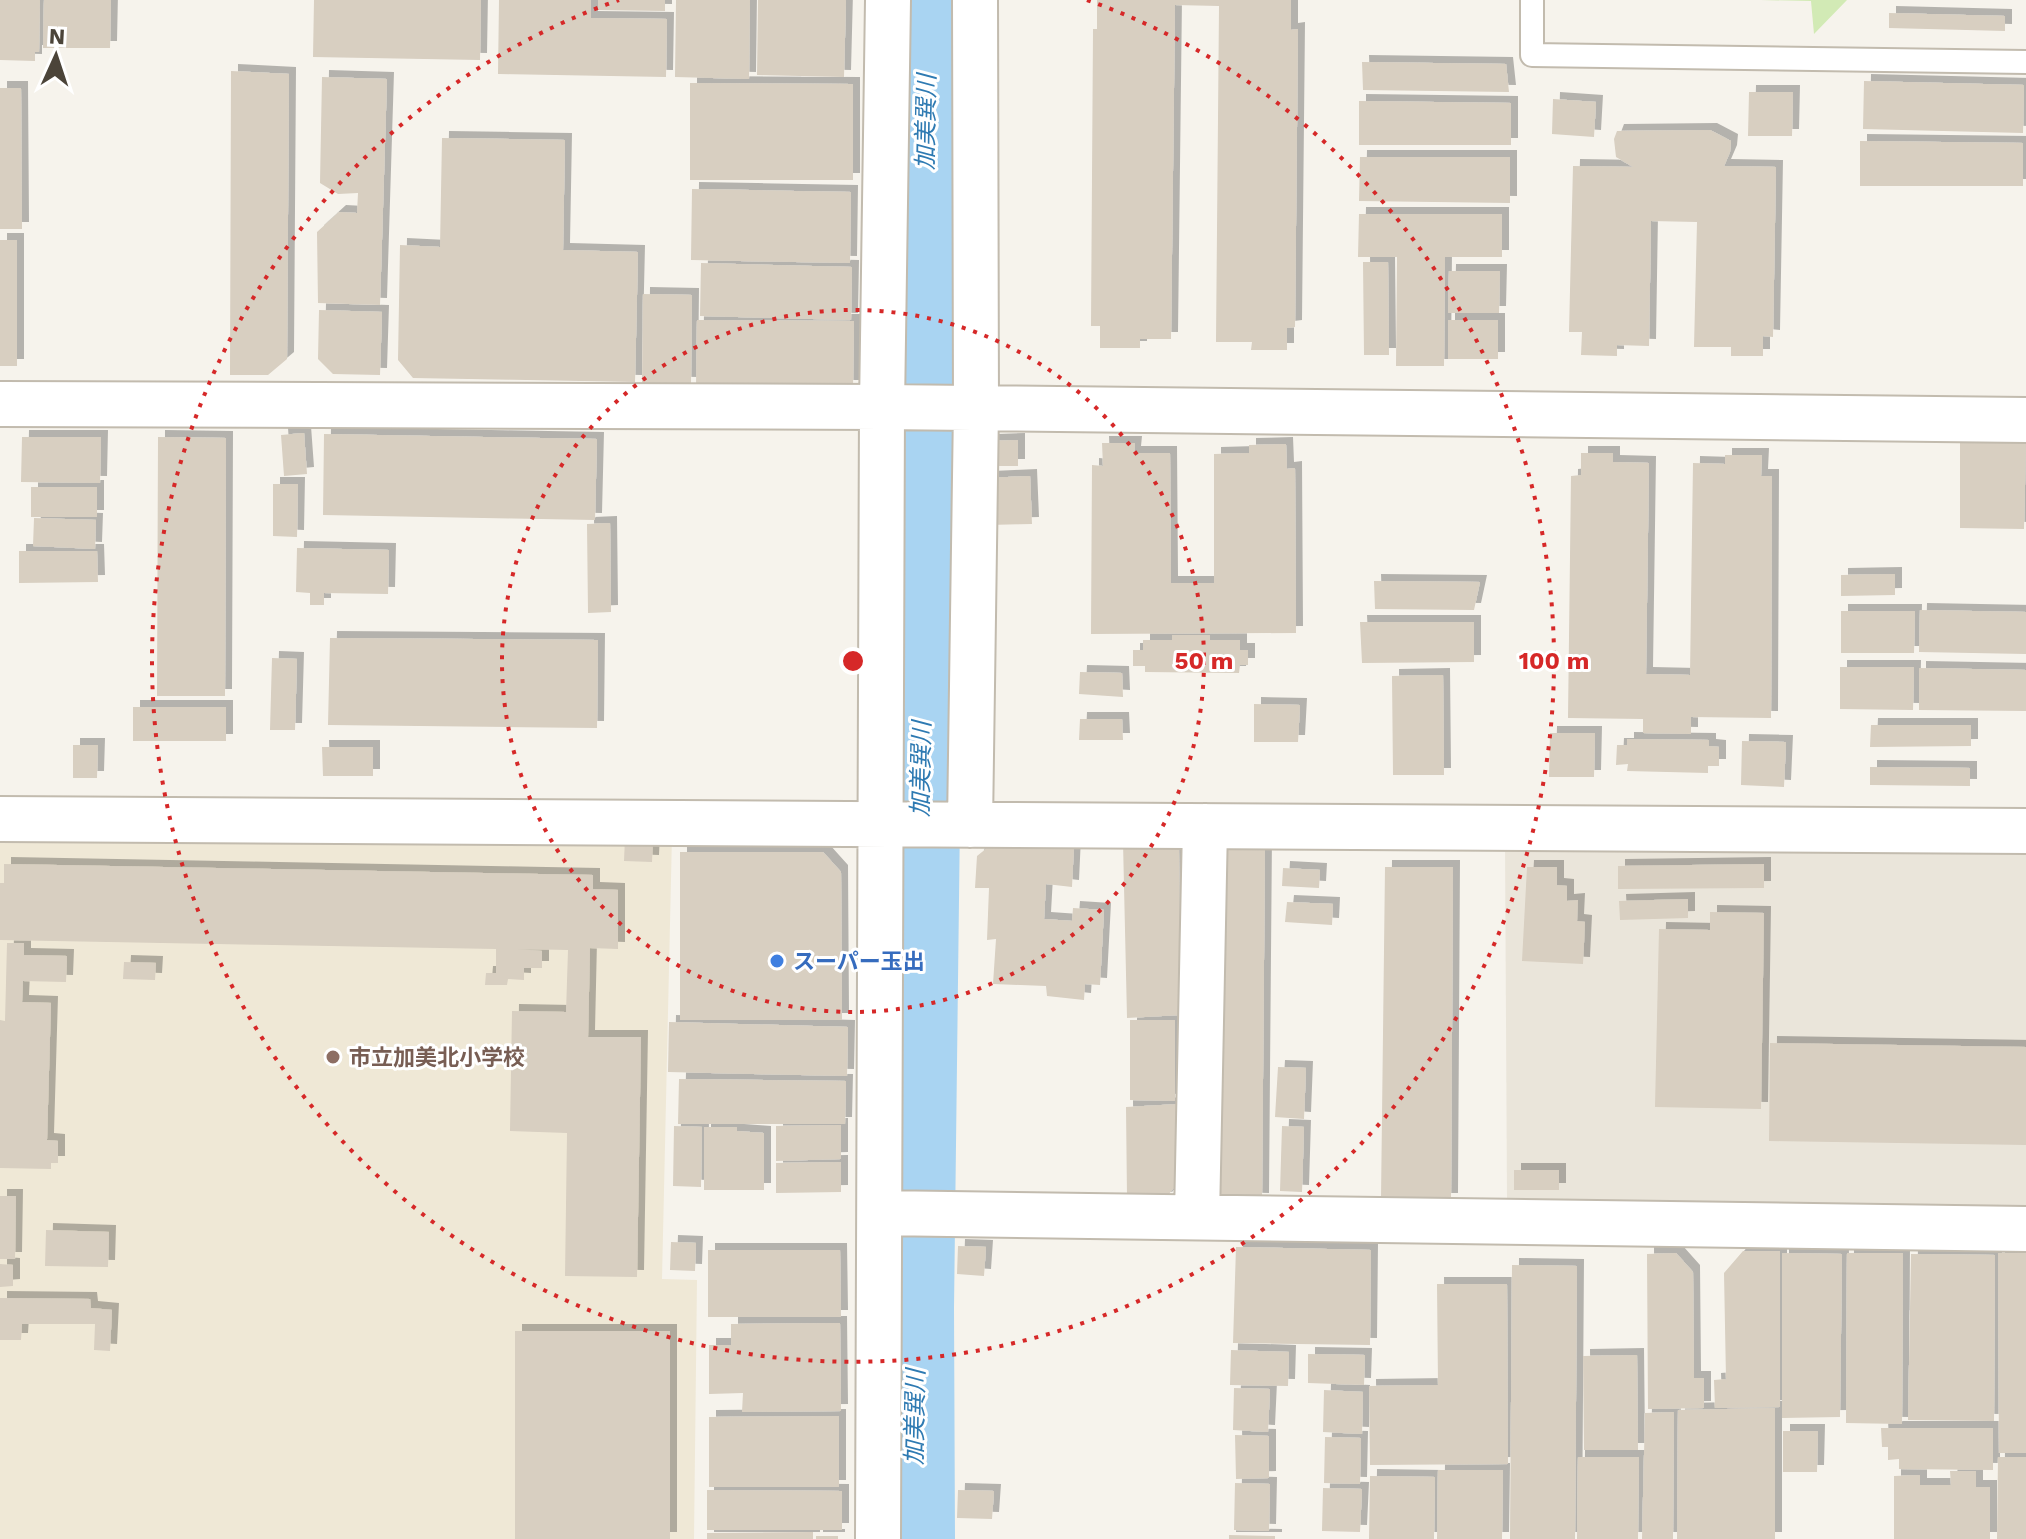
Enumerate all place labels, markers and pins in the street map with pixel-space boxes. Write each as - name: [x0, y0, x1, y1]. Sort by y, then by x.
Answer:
- centre of rings: [839, 647, 867, 675]
- place label: スーパー玉出: [793, 949, 925, 974]
- marker: スーパー玉出: [768, 952, 786, 970]
- place label: 市立加美北小学校: [349, 1045, 525, 1070]
- marker: 市立加美北小学校: [324, 1048, 342, 1066]

